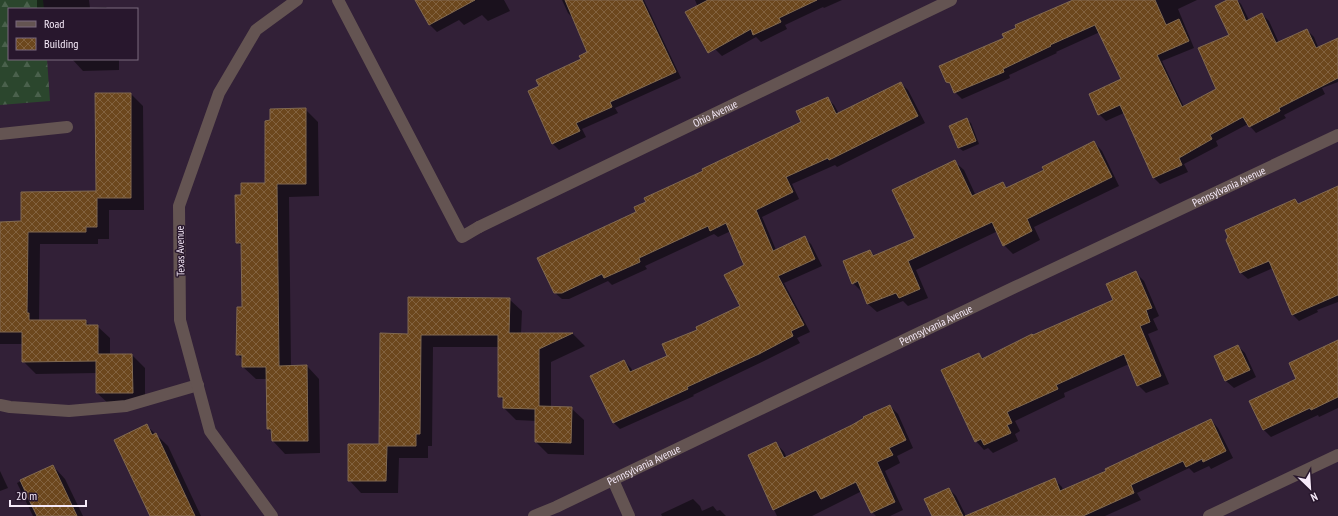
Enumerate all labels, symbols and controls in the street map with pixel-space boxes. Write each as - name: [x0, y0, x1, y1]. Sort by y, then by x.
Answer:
- legend: [8, 8, 138, 60]
- text: Road: [44, 16, 64, 31]
- text: Building: [44, 36, 79, 51]
- street label: Ohio Avenue: [690, 97, 740, 130]
- street label: Pennsylvania Avenue: [1190, 163, 1268, 210]
- street label: Texas Avenue: [173, 225, 187, 276]
- street label: Pennsylvania Avenue: [897, 301, 975, 348]
- street label: Pennsylvania Avenue: [605, 441, 683, 488]
- north arrow: [1290, 468, 1330, 508]
- scale bar: [10, 482, 86, 508]
- text: 20 m: [16, 488, 37, 503]
- text: N: [1309, 489, 1320, 505]

